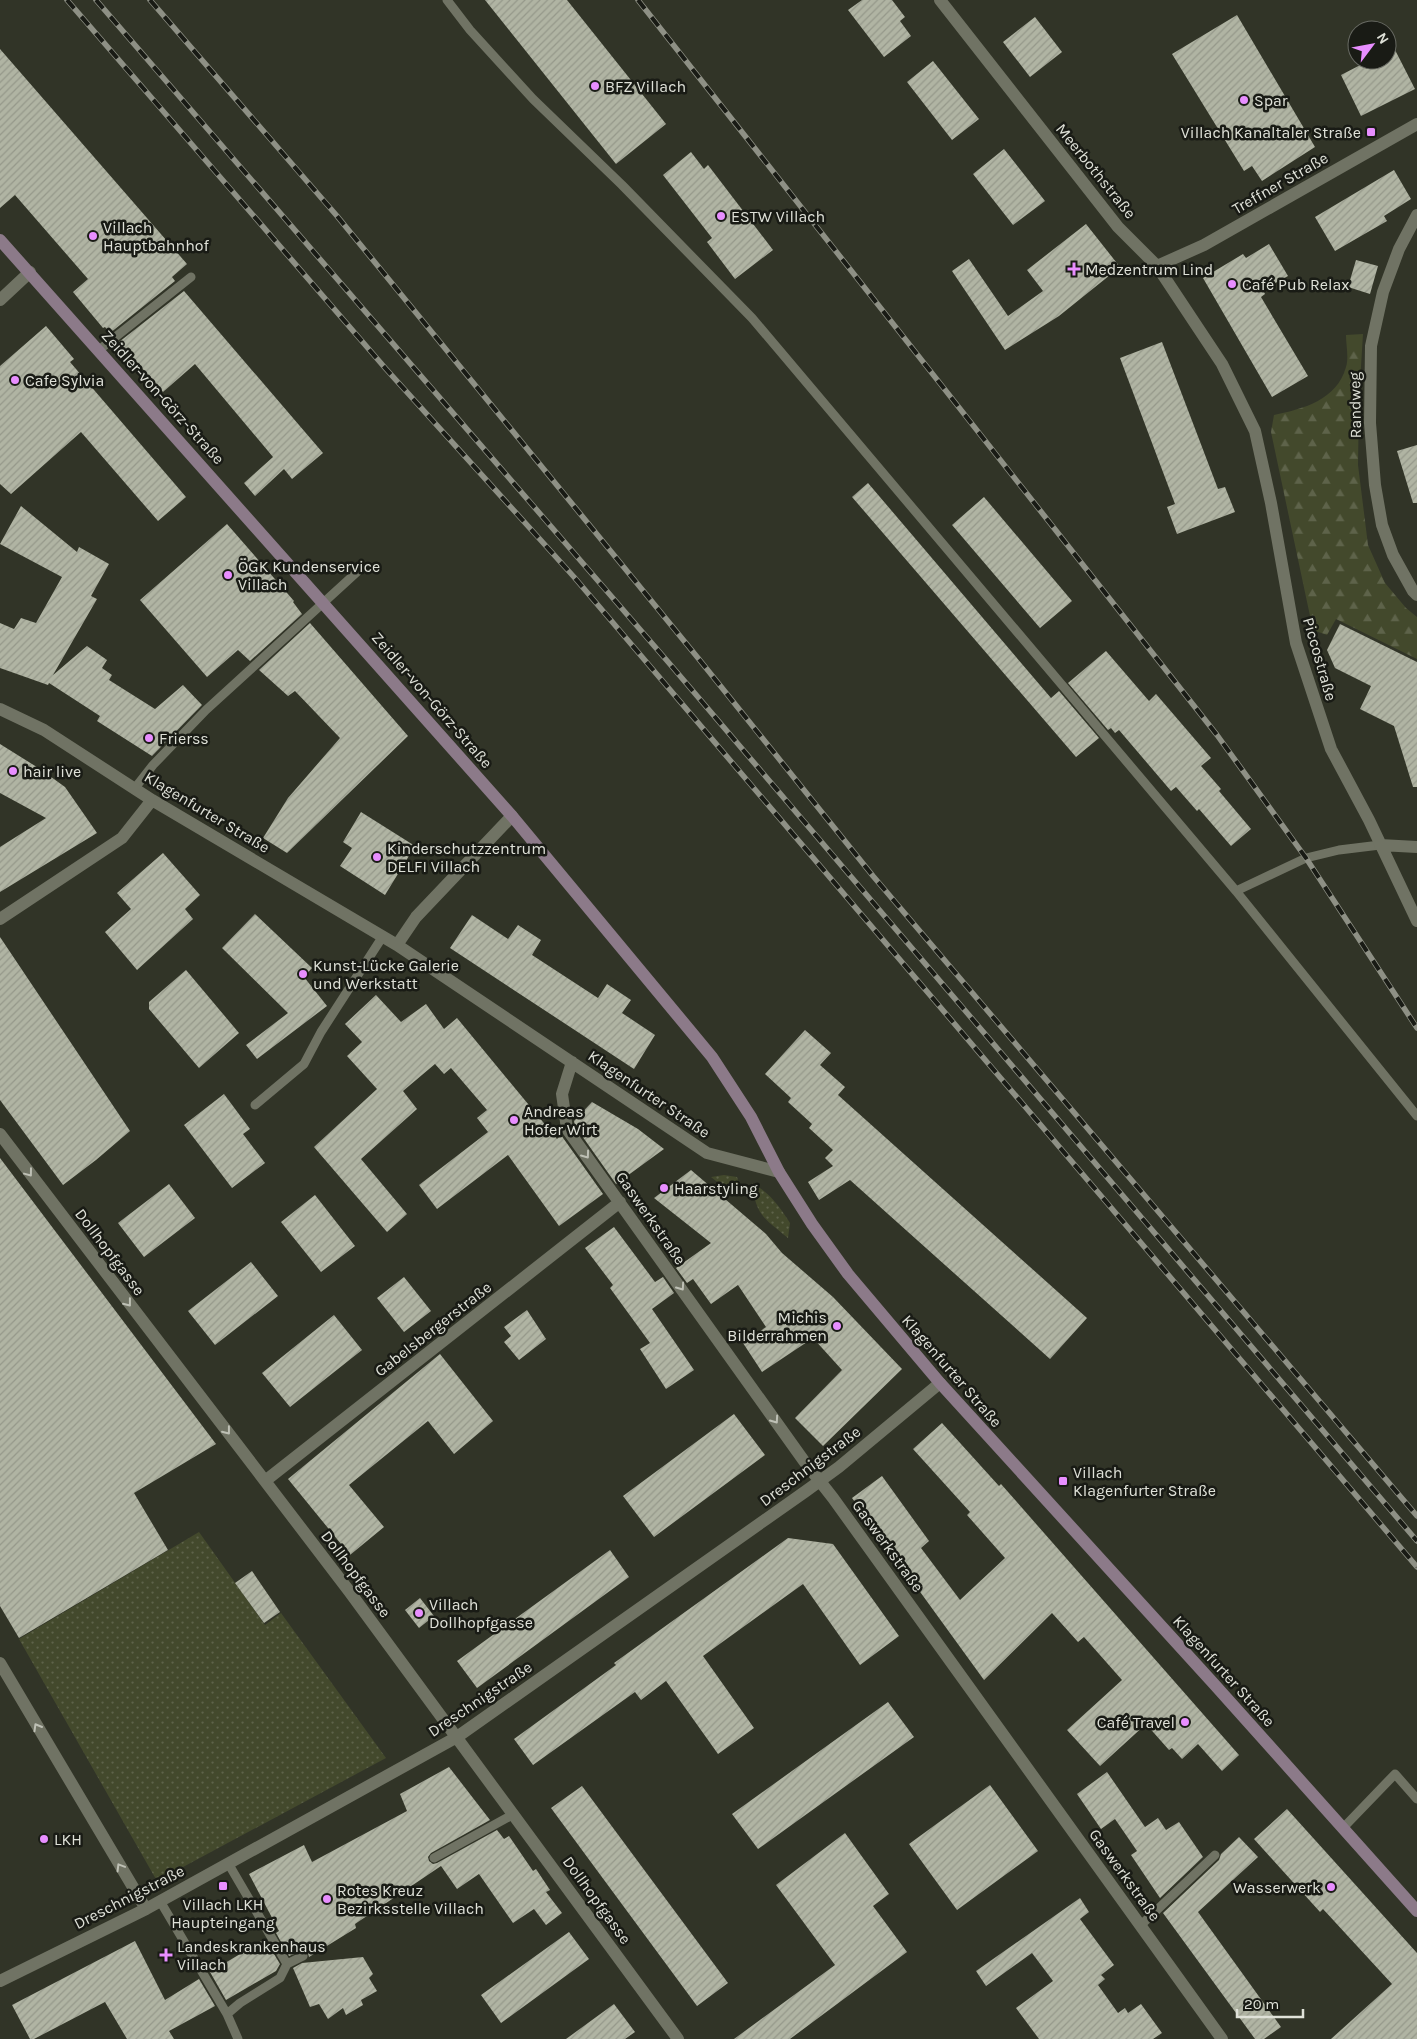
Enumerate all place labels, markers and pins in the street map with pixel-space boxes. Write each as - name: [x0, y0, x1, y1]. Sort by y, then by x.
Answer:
- place label: BFZ Villach: [605, 77, 686, 96]
- marker: BFZ Villach: [589, 80, 601, 92]
- place label: Spar: [1254, 91, 1288, 110]
- marker: Spar: [1238, 94, 1250, 106]
- place label: Villach Kanaltaler Straße: [1181, 123, 1361, 142]
- marker: Villach Kanaltaler Straße: [1365, 126, 1377, 138]
- place label: ESTW Villach: [731, 207, 825, 226]
- marker: ESTW Villach: [715, 210, 727, 222]
- place label: Villach Hauptbahnhof: [103, 218, 210, 255]
- marker: Villach Hauptbahnhof: [87, 230, 99, 242]
- place label: Medzentrum Lind: [1085, 260, 1213, 279]
- marker: Medzentrum Lind: [1067, 262, 1081, 276]
- place label: Café Pub Relax: [1242, 275, 1349, 294]
- marker: Café Pub Relax: [1226, 278, 1238, 290]
- place label: Cafe Sylvia: [25, 371, 104, 390]
- marker: Cafe Sylvia: [9, 374, 21, 386]
- place label: ÖGK Kundenservice Villach: [238, 557, 380, 594]
- marker: ÖGK Kundenservice Villach: [222, 569, 234, 581]
- place label: Frierss: [159, 729, 209, 748]
- marker: Frierss: [143, 732, 155, 744]
- place label: hair live: [23, 762, 81, 781]
- marker: hair live: [7, 765, 19, 777]
- place label: Kinderschutzzentrum DELFI Villach: [387, 839, 546, 876]
- marker: Kinderschutzzentrum DELFI Villach: [371, 851, 383, 863]
- place label: Kunst-Lücke Galerie und Werkstatt: [313, 956, 459, 993]
- marker: Kunst-Lücke Galerie und Werkstatt: [297, 968, 309, 980]
- place label: Andreas Hofer Wirt: [524, 1102, 598, 1139]
- marker: Andreas Hofer Wirt: [508, 1114, 520, 1126]
- place label: Haarstyling: [674, 1179, 758, 1198]
- marker: Haarstyling: [658, 1182, 670, 1194]
- place label: Michis Bilderrahmen: [727, 1308, 827, 1345]
- marker: Michis Bilderrahmen: [831, 1320, 843, 1332]
- place label: Villach Klagenfurter Straße: [1073, 1463, 1216, 1500]
- marker: Villach Klagenfurter Straße: [1057, 1475, 1069, 1487]
- place label: Villach Dollhopfgasse: [429, 1595, 533, 1632]
- marker: Villach Dollhopfgasse: [413, 1607, 425, 1619]
- place label: Café Travel: [1097, 1713, 1175, 1732]
- marker: Café Travel: [1179, 1716, 1191, 1728]
- place label: LKH: [54, 1830, 82, 1849]
- marker: LKH: [38, 1833, 50, 1845]
- place label: Wasserwerk: [1233, 1878, 1321, 1897]
- marker: Villach LKH Haupteingang: [217, 1880, 229, 1892]
- place label: Rotes Kreuz Bezirksstelle Villach: [337, 1881, 484, 1918]
- marker: Wasserwerk: [1325, 1881, 1337, 1893]
- marker: Rotes Kreuz Bezirksstelle Villach: [321, 1893, 333, 1905]
- place label: Villach LKH Haupteingang: [171, 1895, 275, 1932]
- place label: Landeskrankenhaus Villach: [177, 1937, 326, 1974]
- marker: Landeskrankenhaus Villach: [159, 1948, 173, 1962]

